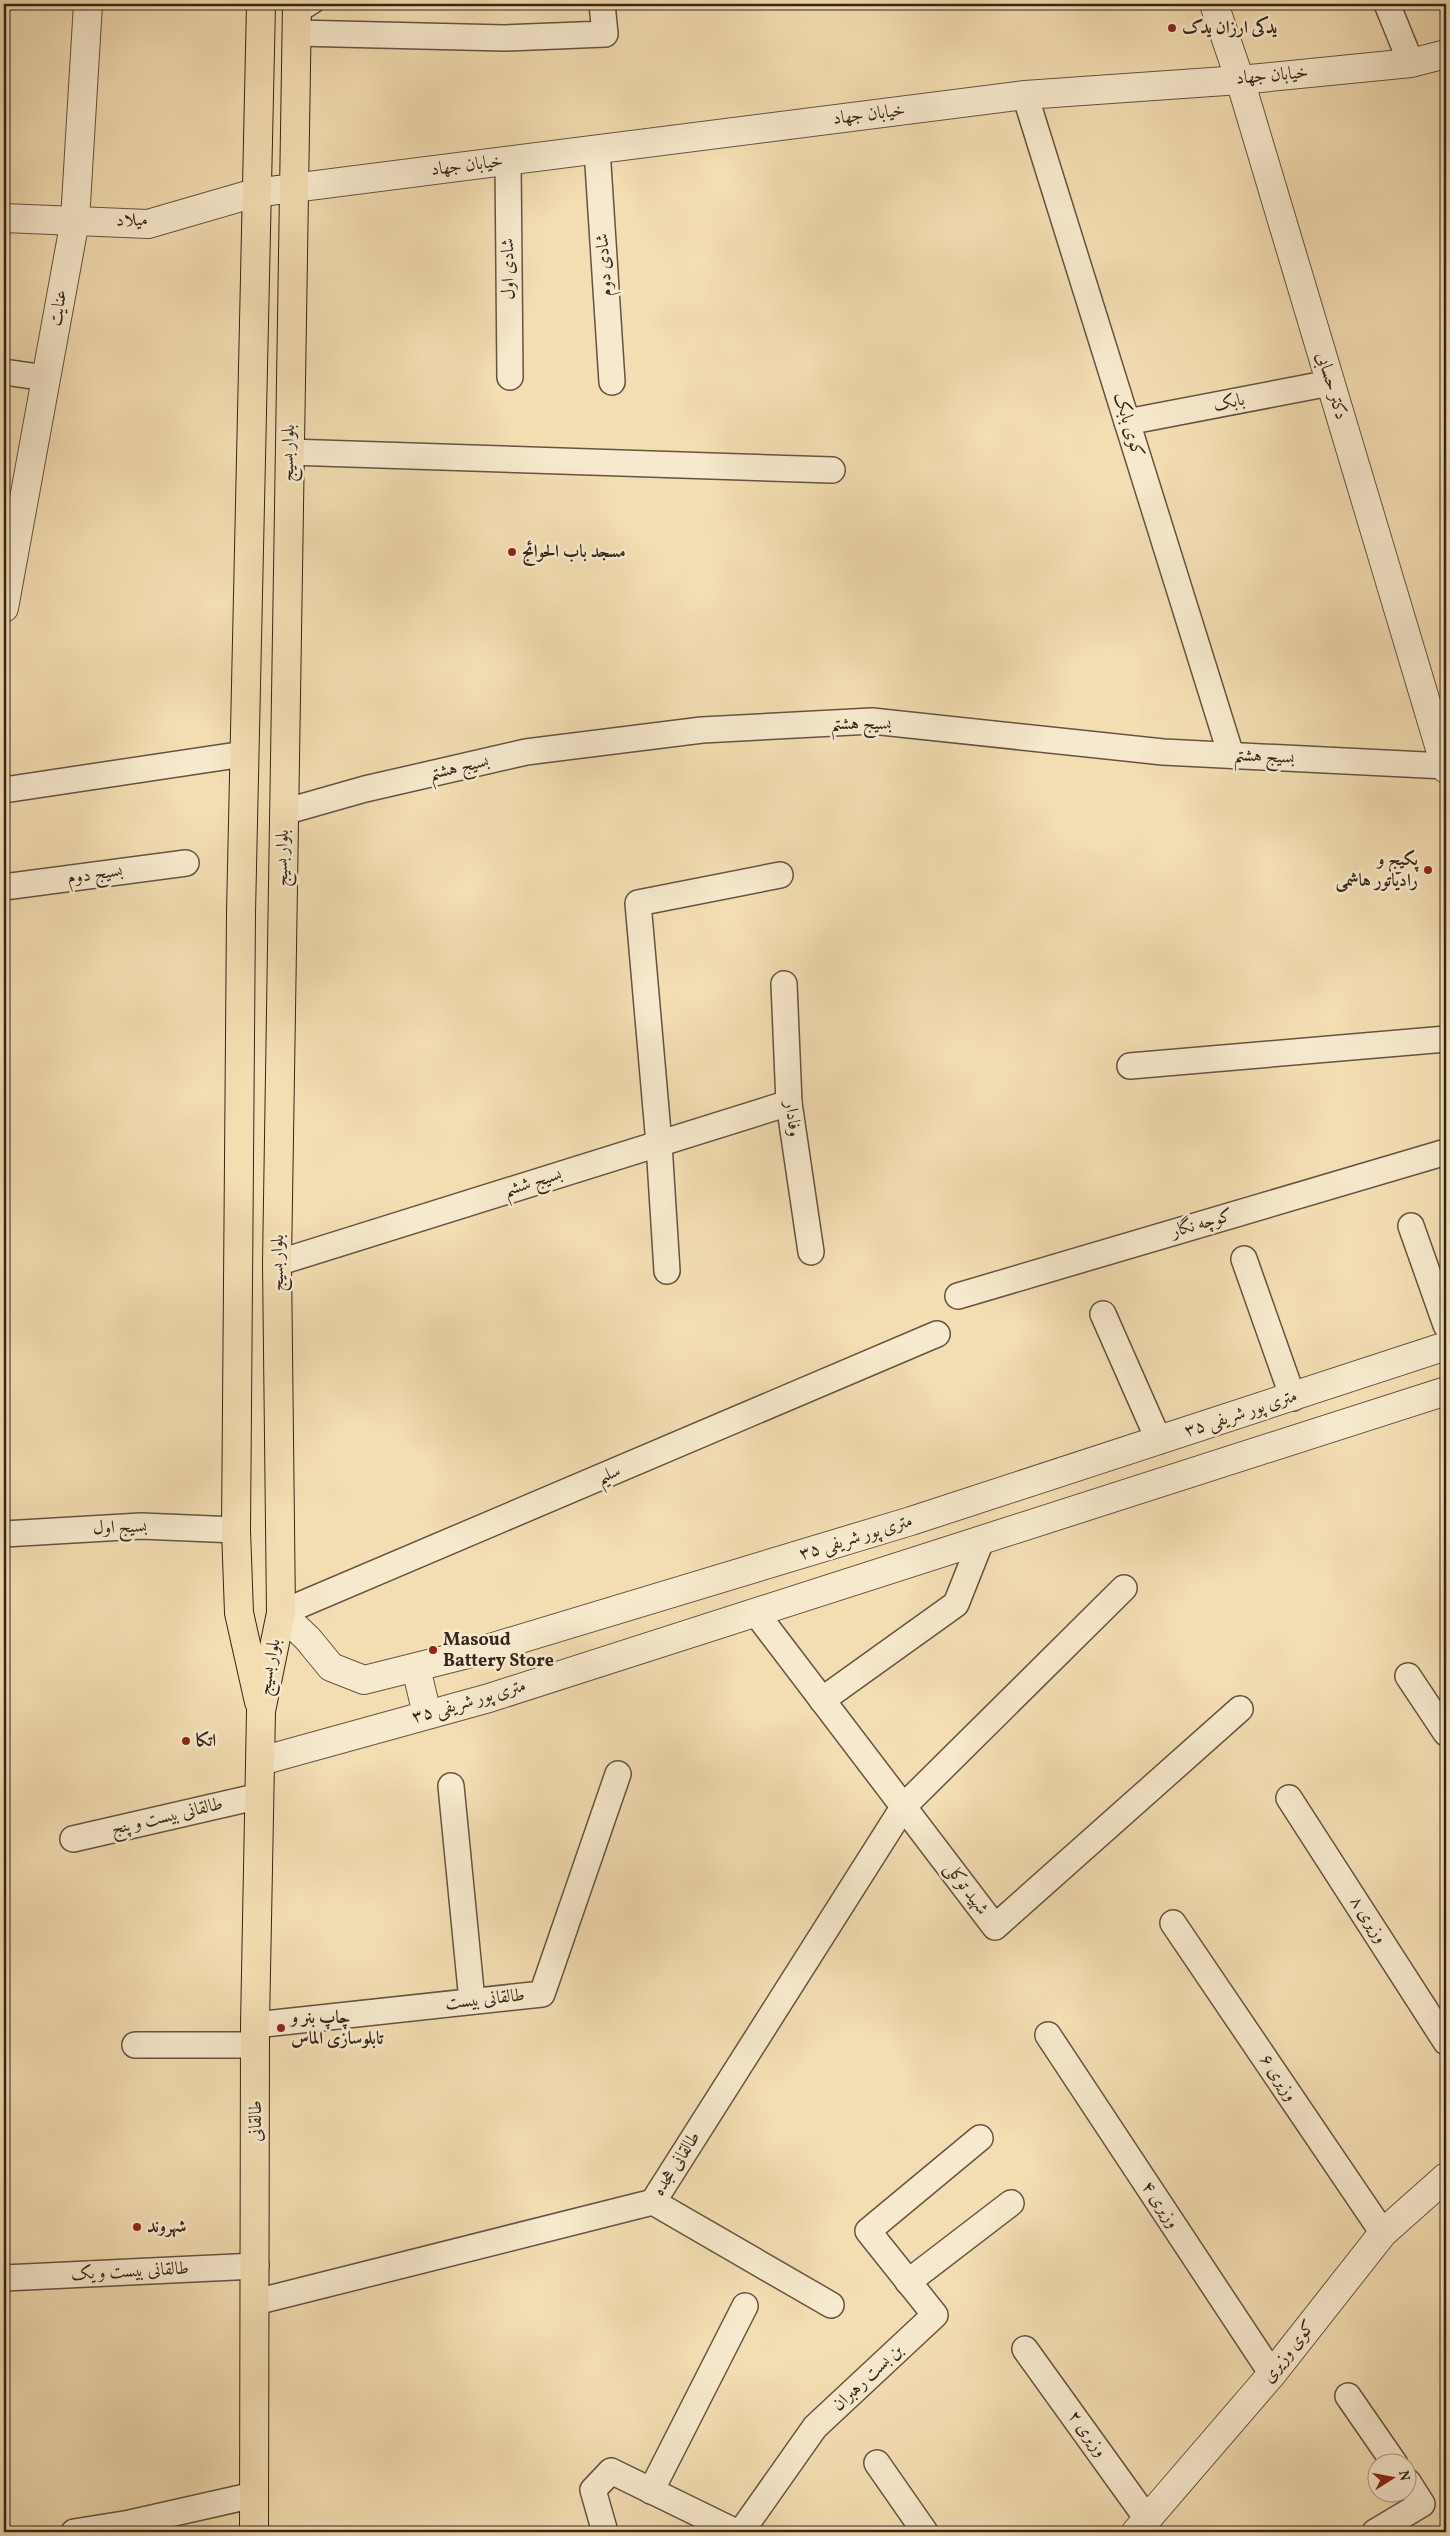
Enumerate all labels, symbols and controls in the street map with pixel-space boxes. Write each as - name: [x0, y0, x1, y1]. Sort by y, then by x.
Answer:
- place label: یدکی ارزان یدک: [1182, 16, 1277, 41]
- marker: یدکی ارزان یدک: [1166, 22, 1178, 34]
- street label: خیابان جهاد: [1235, 60, 1309, 92]
- street label: خیابان جهاد: [831, 98, 907, 132]
- street label: خیابان جهاد: [429, 149, 505, 183]
- street label: میلاد: [116, 208, 148, 234]
- street label: شادی دوم: [590, 232, 622, 297]
- street label: شادی اول: [496, 238, 522, 300]
- street label: عنایت: [44, 288, 74, 328]
- street label: دکتر حسابی: [1309, 349, 1353, 423]
- street label: بابک: [1211, 388, 1247, 418]
- street label: کوی بابک: [1106, 389, 1150, 461]
- street label: بلوار بسیج: [276, 424, 304, 482]
- place label: مسجد باب الحوائج: [522, 540, 626, 566]
- marker: مسجد باب الحوائج: [506, 546, 518, 558]
- street label: بسیج هشتم: [831, 712, 891, 741]
- street label: بسیج هشتم: [1233, 743, 1295, 775]
- street label: بسیج هشتم: [427, 749, 492, 791]
- street label: بلوار بسیج: [270, 829, 298, 887]
- place label: پکیج و رادیاتور هاشمی: [1336, 848, 1420, 894]
- street label: بسيج دوم: [66, 859, 125, 893]
- marker: پکیج و رادیاتور هاشمی: [1422, 864, 1434, 876]
- street label: وفادار: [777, 1098, 807, 1138]
- street label: بسیج ششم: [501, 1162, 566, 1207]
- street label: کوچه نگار: [1166, 1202, 1236, 1245]
- street label: بلوار بسیج: [266, 1234, 293, 1292]
- street label: ۳۵ متری پور شریفی: [1181, 1384, 1301, 1444]
- street label: سلیم: [593, 1459, 626, 1495]
- street label: ۳۵ متری پور شریفی: [796, 1509, 916, 1567]
- street label: بسیج اول: [92, 1515, 148, 1543]
- place label: Masoud Battery Store: [443, 1628, 554, 1674]
- street label: بلوار بسیج: [252, 1637, 290, 1698]
- marker: Masoud Battery Store: [427, 1644, 439, 1656]
- street label: ۳۵ متری پور شریفی: [409, 1674, 529, 1730]
- place label: اتکا: [196, 1729, 216, 1754]
- marker: اتکا: [180, 1735, 192, 1747]
- street label: طالقانی بیست و پنج: [109, 1792, 226, 1844]
- street label: شهید توکلی: [938, 1857, 994, 1921]
- street label: وزیری ۸: [1343, 1891, 1393, 1949]
- street label: طالقانی بیست: [444, 1983, 526, 2017]
- place label: چاپ بنر و تابلوسازی الماس: [289, 2006, 384, 2052]
- marker: چاپ بنر و تابلوسازی الماس: [275, 2022, 287, 2034]
- street label: وزیری ۶: [1253, 2049, 1303, 2107]
- street label: طالقانی: [244, 2100, 269, 2142]
- street label: طالقانی هجده: [647, 2127, 707, 2201]
- street label: وزیری ۴: [1135, 2176, 1185, 2234]
- place label: شهروند: [147, 2215, 187, 2240]
- marker: شهروند: [131, 2221, 143, 2233]
- street label: طالقانی بیست و یک: [70, 2256, 190, 2288]
- street label: کوی وزیری: [1256, 2315, 1322, 2389]
- street label: بن بست رهبران: [827, 2338, 909, 2417]
- street label: وزیری ۲: [1062, 2405, 1112, 2463]
- north arrow: [1368, 2454, 1418, 2504]
- text: N: [1393, 2469, 1414, 2483]

